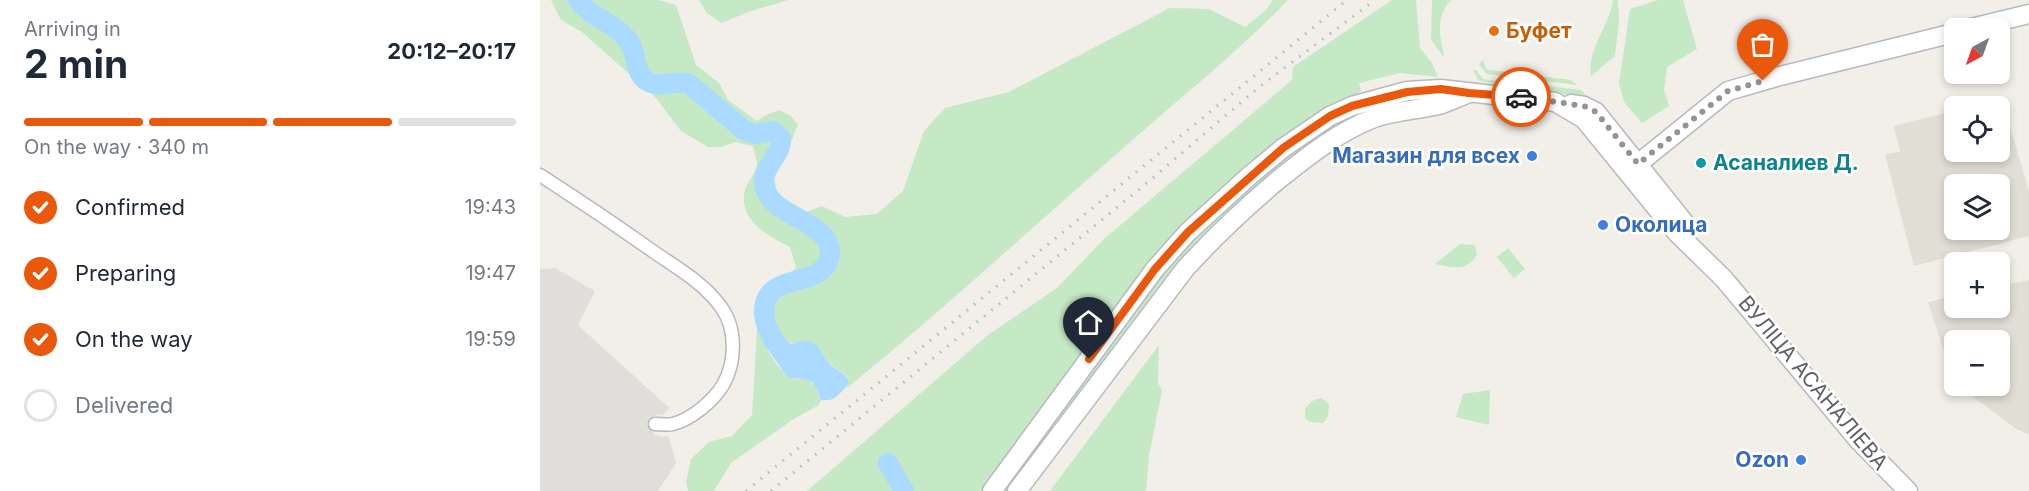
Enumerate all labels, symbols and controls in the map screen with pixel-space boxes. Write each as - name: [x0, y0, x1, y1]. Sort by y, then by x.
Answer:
- text: Arriving in: [24, 17, 121, 41]
- place label: Буфет: [1506, 18, 1572, 43]
- north arrow: [1944, 18, 2010, 84]
- map controls: [1944, 18, 2010, 396]
- pin: [1737, 19, 1788, 81]
- marker: Буфет: [1487, 24, 1501, 38]
- icon: bag: [1746, 28, 1779, 61]
- text: 20:12–20:17: [387, 38, 516, 64]
- text: 2 min: [24, 40, 128, 87]
- courier: [1491, 67, 1551, 127]
- icon: car: [1505, 81, 1538, 114]
- button: locate: [1944, 96, 2010, 162]
- text: On the way · 340 m: [24, 135, 209, 159]
- place label: Магазин для всех: [1332, 143, 1520, 168]
- marker: Магазин для всех: [1525, 149, 1539, 163]
- place label: Асаналиев Д.: [1713, 150, 1859, 175]
- marker: Асаналиев Д.: [1694, 156, 1708, 170]
- button: layers: [1944, 174, 2010, 240]
- icon: check: [24, 191, 57, 224]
- text: Confirmed: [75, 194, 185, 220]
- text: 19:43: [464, 195, 516, 219]
- place label: Околица: [1615, 212, 1708, 237]
- marker: Околица: [1596, 218, 1610, 232]
- button: +: [1944, 252, 2010, 318]
- icon: check: [24, 257, 57, 290]
- text: Preparing: [75, 260, 176, 286]
- text: 19:47: [465, 261, 516, 285]
- street label: ВУЛІЦА АСАНАЛІЕВА: [1733, 291, 1893, 475]
- pin: [1063, 297, 1114, 359]
- icon: home: [1072, 306, 1105, 339]
- icon: check: [24, 323, 57, 356]
- text: On the way: [75, 326, 193, 352]
- text: 19:59: [465, 327, 516, 351]
- button: −: [1944, 330, 2010, 396]
- text: Delivered: [75, 392, 173, 418]
- place label: Ozon: [1735, 447, 1789, 472]
- marker: Ozon: [1794, 453, 1808, 467]

